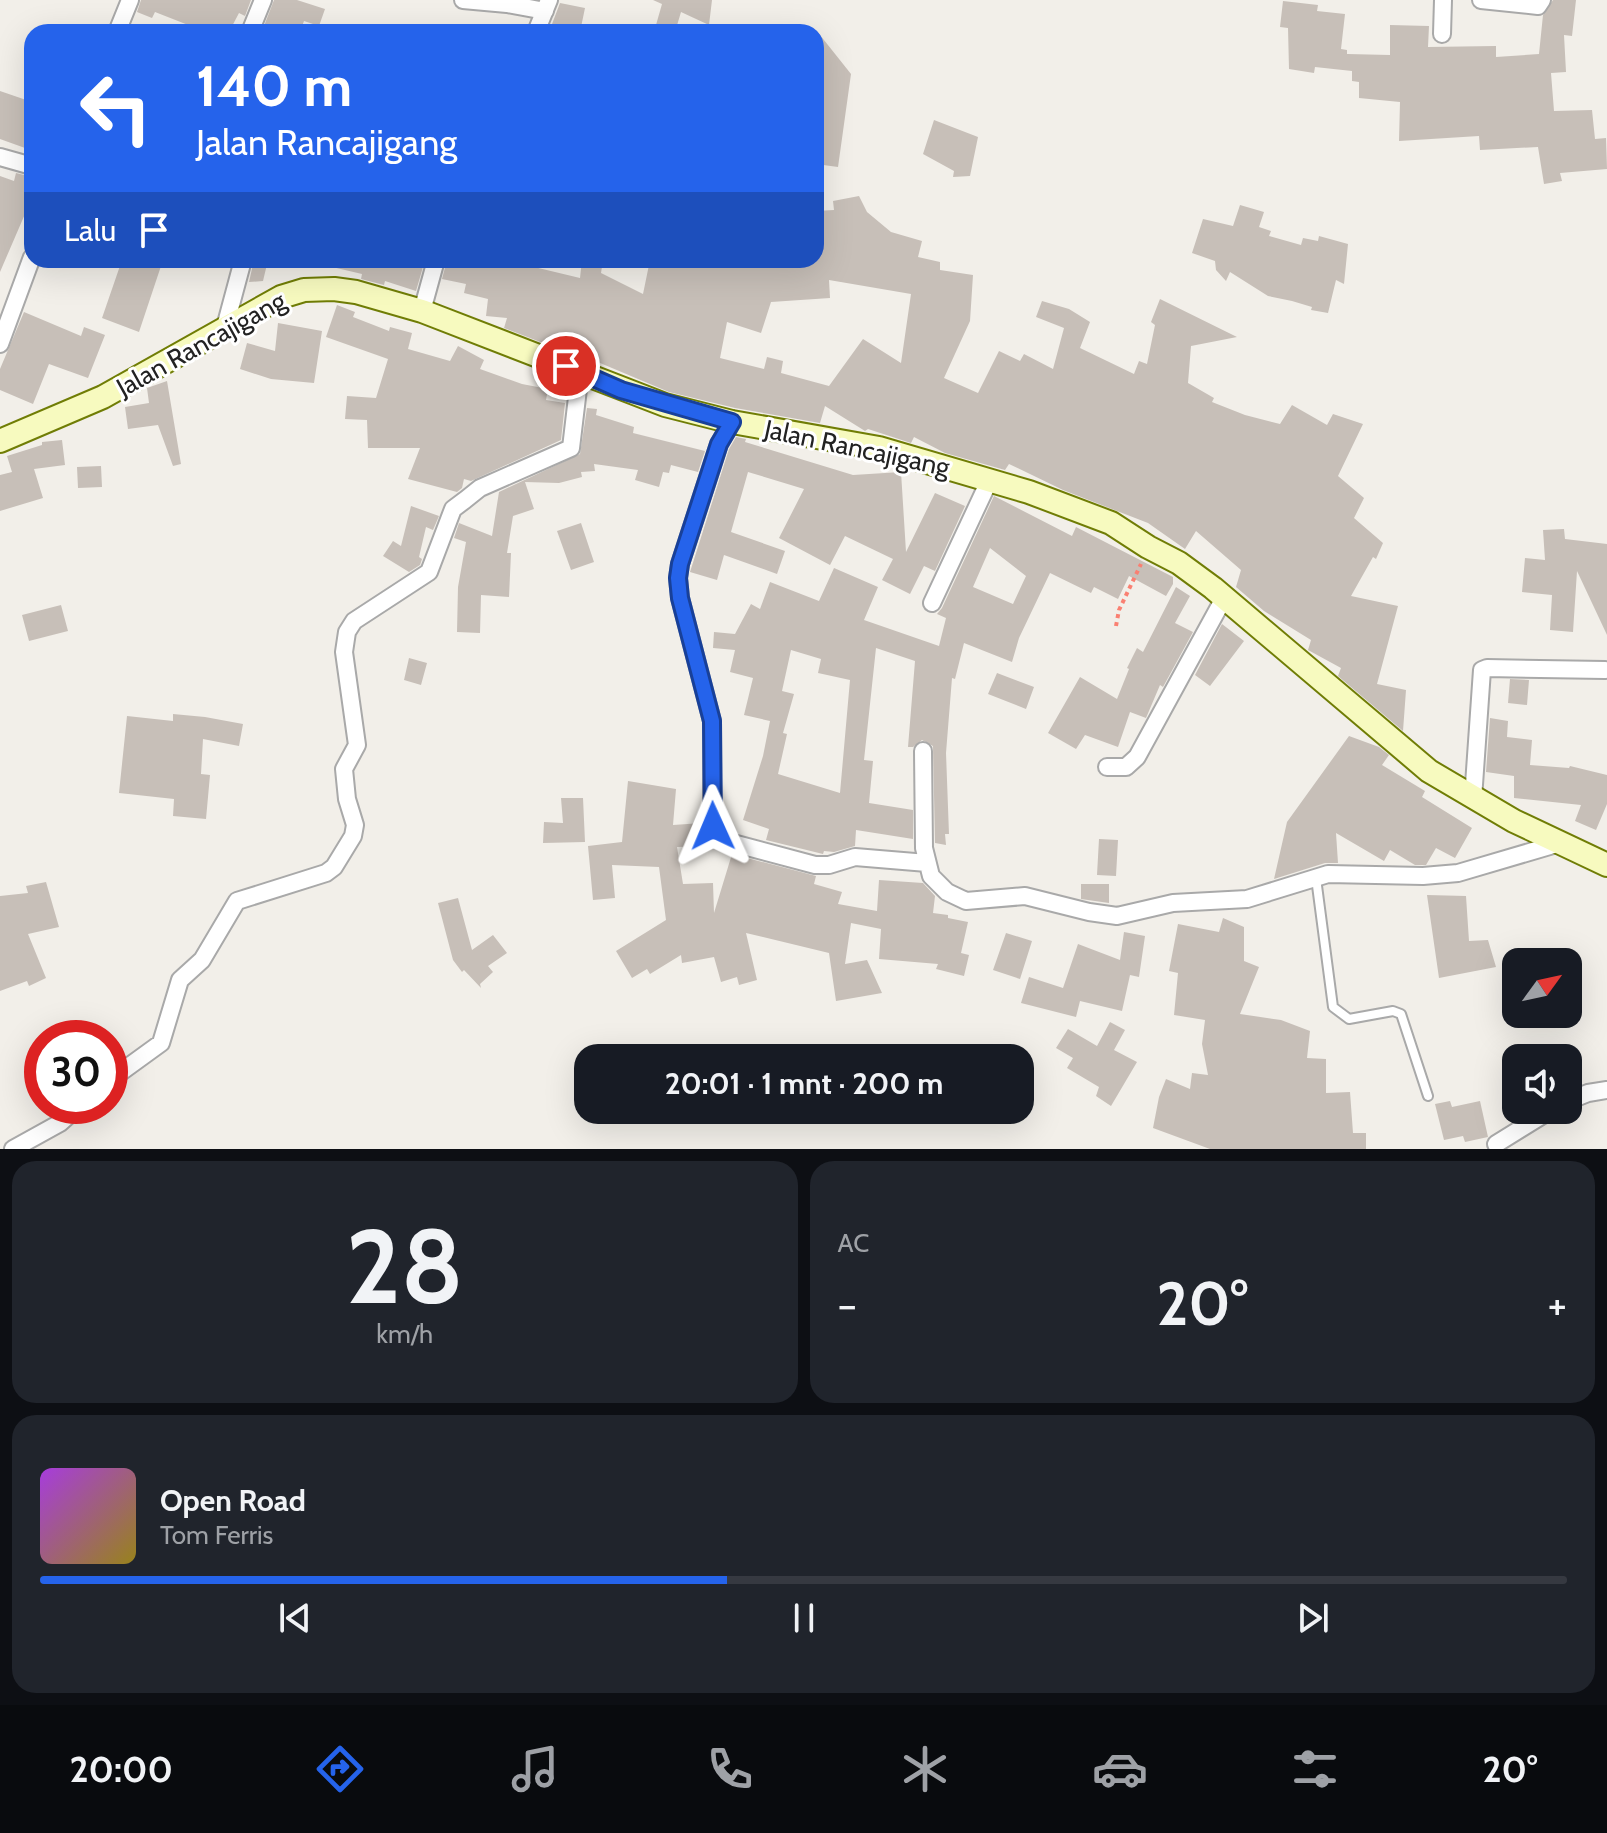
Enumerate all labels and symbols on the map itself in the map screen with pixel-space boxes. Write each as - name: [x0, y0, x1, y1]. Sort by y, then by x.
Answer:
- street label: Jalan Rancajigang: [110, 284, 292, 404]
- pin: [532, 332, 600, 400]
- street label: Jalan Rancajigang: [760, 413, 954, 483]
- position arrow: [671, 784, 755, 868]
- north arrow: [1502, 948, 1582, 1028]
- speed limit sign: 30: [24, 1020, 128, 1124]

